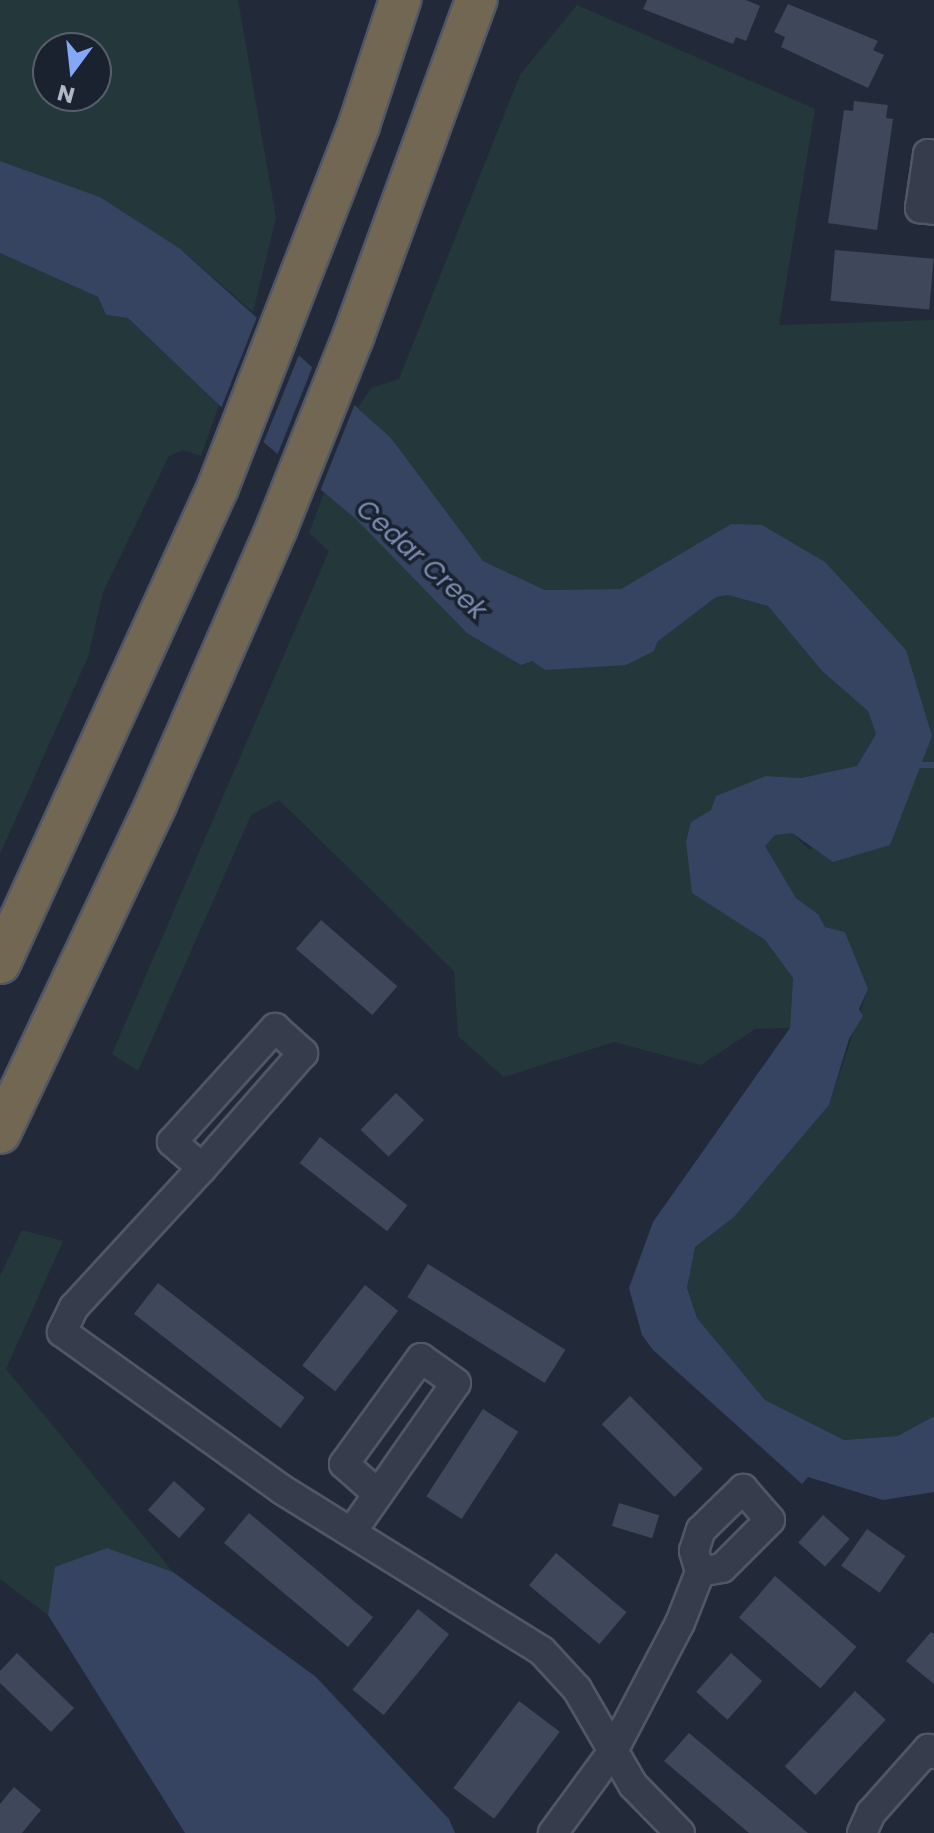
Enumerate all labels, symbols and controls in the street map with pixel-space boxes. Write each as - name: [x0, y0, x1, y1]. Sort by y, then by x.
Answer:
- north arrow: [32, 32, 112, 112]
- text: N: [54, 77, 78, 111]
- water label: Cedar Creek: [350, 493, 492, 627]

